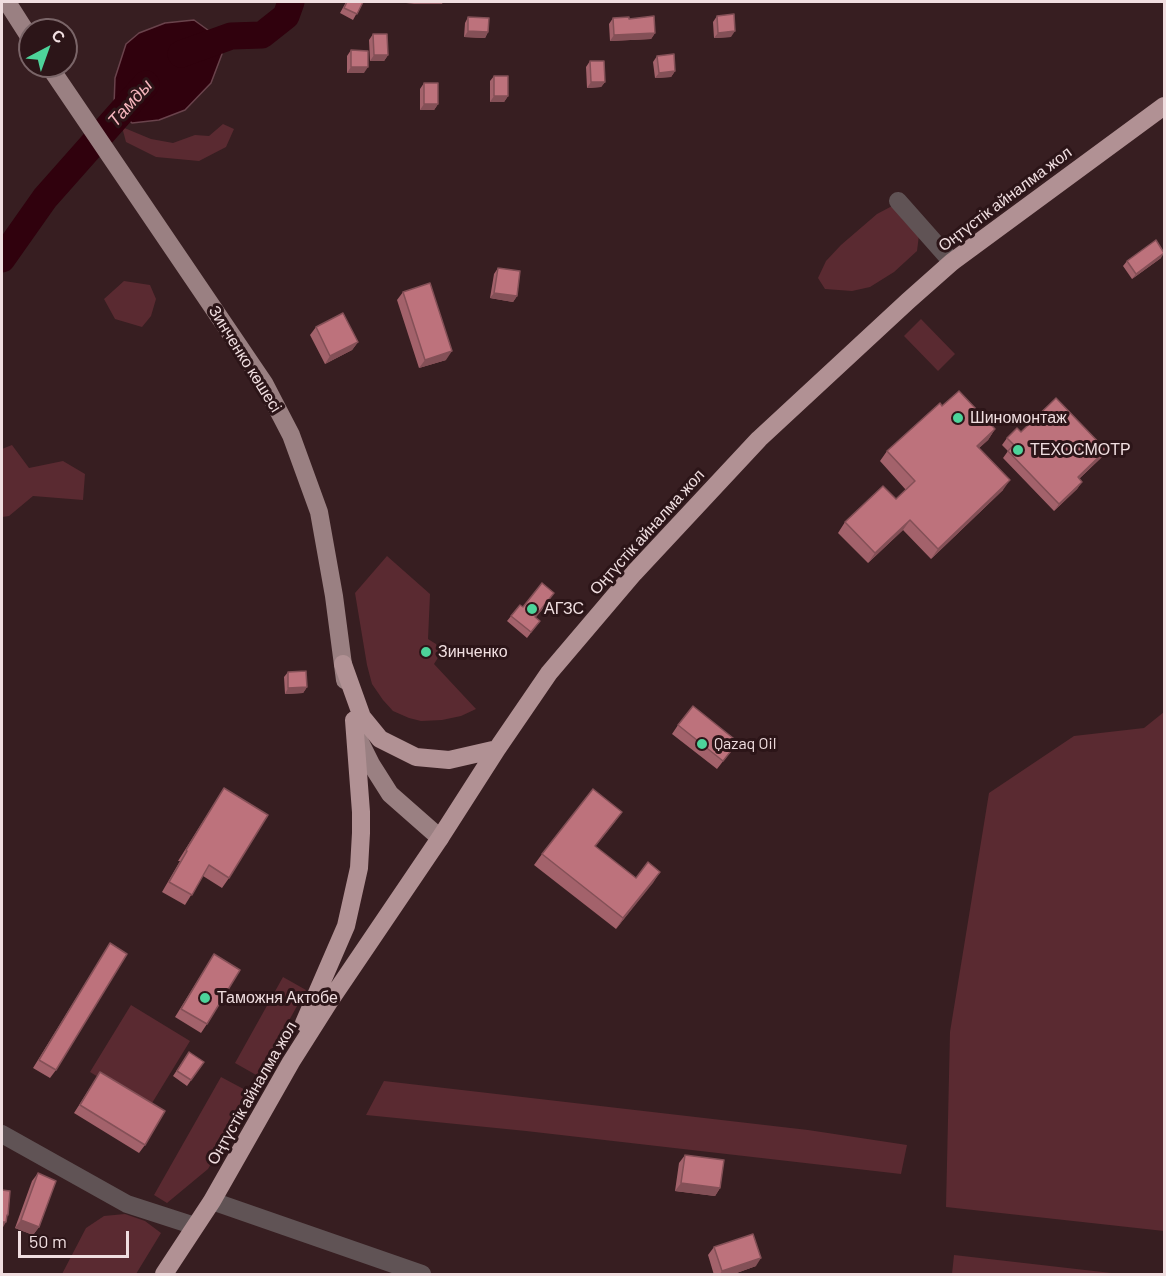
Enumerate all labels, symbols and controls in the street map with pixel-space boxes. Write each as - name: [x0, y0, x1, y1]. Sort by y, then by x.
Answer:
- north arrow: [18, 18, 78, 78]
- text: С: [48, 25, 69, 47]
- water label: Тамды: [103, 75, 157, 131]
- street label: Оңтүстік айналма жол: [934, 143, 1076, 255]
- street label: Зинченко көшесі: [205, 302, 285, 416]
- place label: Шиномонтаж: [970, 408, 1067, 428]
- marker: Шиномонтаж: [951, 411, 965, 425]
- place label: ТЕХОСМОТР: [1030, 440, 1131, 460]
- marker: ТЕХОСМОТР: [1011, 443, 1025, 457]
- street label: Оңтүстік айналма жол: [586, 465, 708, 599]
- place label: АГЗС: [544, 599, 584, 619]
- marker: АГЗС: [525, 602, 539, 616]
- place label: Зинченко: [438, 642, 508, 662]
- marker: Зинченко: [419, 645, 433, 659]
- place label: Qazaq Oil: [714, 734, 776, 754]
- marker: Qazaq Oil: [695, 737, 709, 751]
- place label: Таможня Актобе: [217, 988, 338, 1008]
- marker: Таможня Актобе: [198, 991, 212, 1005]
- street label: Оңтүстік айналма жол: [203, 1018, 301, 1168]
- scale bar: [21, 1219, 132, 1257]
- text: 50 m: [29, 1230, 67, 1252]

